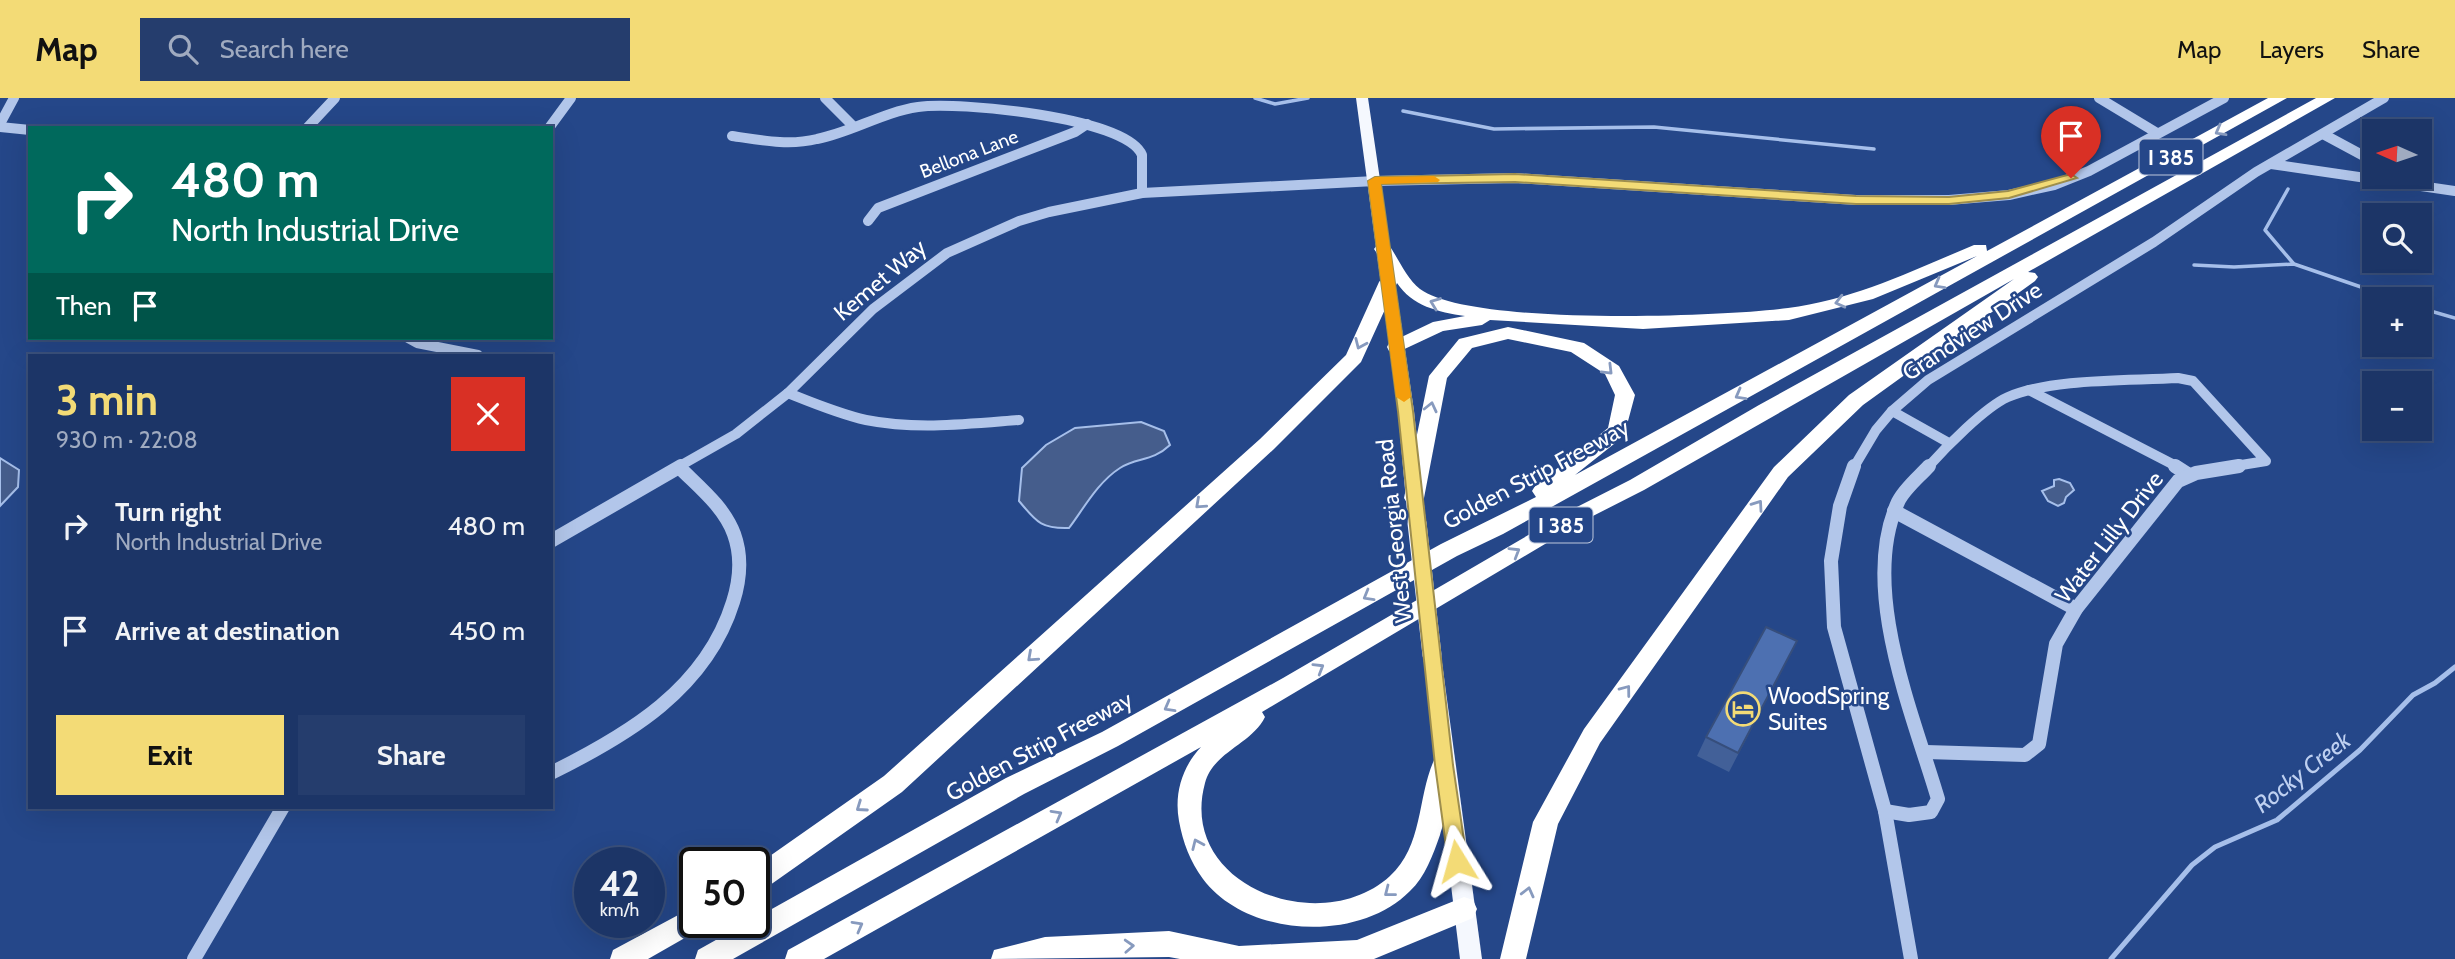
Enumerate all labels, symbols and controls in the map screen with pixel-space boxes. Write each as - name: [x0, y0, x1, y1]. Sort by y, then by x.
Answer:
- search box: [140, 18, 630, 81]
- text: Map: [35, 29, 98, 69]
- icon: search: [164, 30, 202, 68]
- text: Search here: [220, 33, 349, 65]
- text: Map: [2177, 35, 2221, 64]
- text: Layers: [2259, 35, 2324, 64]
- text: Share: [2362, 35, 2420, 64]
- pin: [2041, 106, 2101, 178]
- icon: arrive: [2052, 117, 2090, 155]
- north arrow: [2362, 119, 2432, 189]
- map controls: [2362, 119, 2432, 441]
- one-way arrow: [2214, 123, 2227, 136]
- street label: Bellona Lane: [917, 125, 1022, 183]
- road number: I 385: [2140, 140, 2202, 174]
- text: 480 m: [171, 150, 319, 209]
- icon: right: [56, 154, 147, 245]
- button: search: [2362, 203, 2432, 273]
- text: North Industrial Drive: [171, 210, 459, 249]
- street label: Kemet Way: [828, 233, 932, 327]
- street label: Grandview Drive: [1897, 275, 2047, 386]
- one-way arrow: [1934, 276, 1946, 289]
- icon: arrive: [126, 287, 164, 325]
- button: +: [2362, 287, 2432, 357]
- text: Then: [56, 290, 112, 322]
- one-way arrow: [1834, 294, 1846, 308]
- one-way arrow: [1429, 297, 1441, 311]
- one-way arrow: [1354, 337, 1368, 349]
- one-way arrow: [1599, 362, 1612, 374]
- button: −: [2362, 371, 2432, 441]
- text: 3 min: [56, 374, 158, 426]
- button: close: [451, 377, 525, 451]
- one-way arrow: [1735, 387, 1747, 400]
- one-way arrow: [1422, 401, 1437, 413]
- street label: Golden Strip Freeway: [1438, 413, 1634, 535]
- text: 930 m · 22:08: [56, 426, 198, 454]
- street label: West Georgia Road: [1370, 438, 1418, 624]
- street label: Water Lilly Drive: [2049, 466, 2169, 608]
- text: Turn right: [115, 496, 221, 528]
- one-way arrow: [1195, 496, 1208, 509]
- one-way arrow: [1750, 500, 1762, 513]
- icon: right: [56, 507, 94, 545]
- road number: I 385: [1530, 508, 1592, 542]
- text: 480 m: [447, 510, 525, 542]
- text: North Industrial Drive: [115, 528, 322, 556]
- one-way arrow: [1507, 547, 1520, 560]
- one-way arrow: [1363, 588, 1375, 601]
- icon: arrive: [56, 612, 94, 650]
- text: Arrive at destination: [115, 615, 340, 647]
- text: 450 m: [449, 615, 525, 647]
- one-way arrow: [1027, 649, 1040, 662]
- one-way arrow: [1312, 663, 1325, 676]
- place label: WoodSpring Suites: [1768, 682, 1890, 736]
- street label: Golden Strip Freeway: [941, 685, 1137, 807]
- one-way arrow: [1618, 685, 1630, 698]
- hotel icon: WoodSpring Suites: [1724, 690, 1762, 728]
- one-way arrow: [1164, 699, 1176, 712]
- button: Exit: [56, 715, 284, 795]
- button: Share: [298, 715, 525, 795]
- water label: Rocky Creek: [2248, 725, 2357, 819]
- one-way arrow: [856, 799, 869, 811]
- one-way arrow: [1049, 810, 1062, 823]
- position arrow: [1420, 824, 1494, 898]
- one-way arrow: [1191, 839, 1205, 851]
- speed limit sign: 50: [679, 847, 770, 938]
- text: 42: [599, 862, 640, 905]
- one-way arrow: [1385, 884, 1397, 897]
- one-way arrow: [1520, 887, 1534, 899]
- text: km/h: [600, 899, 639, 921]
- one-way arrow: [850, 921, 863, 934]
- one-way arrow: [1124, 938, 1135, 953]

